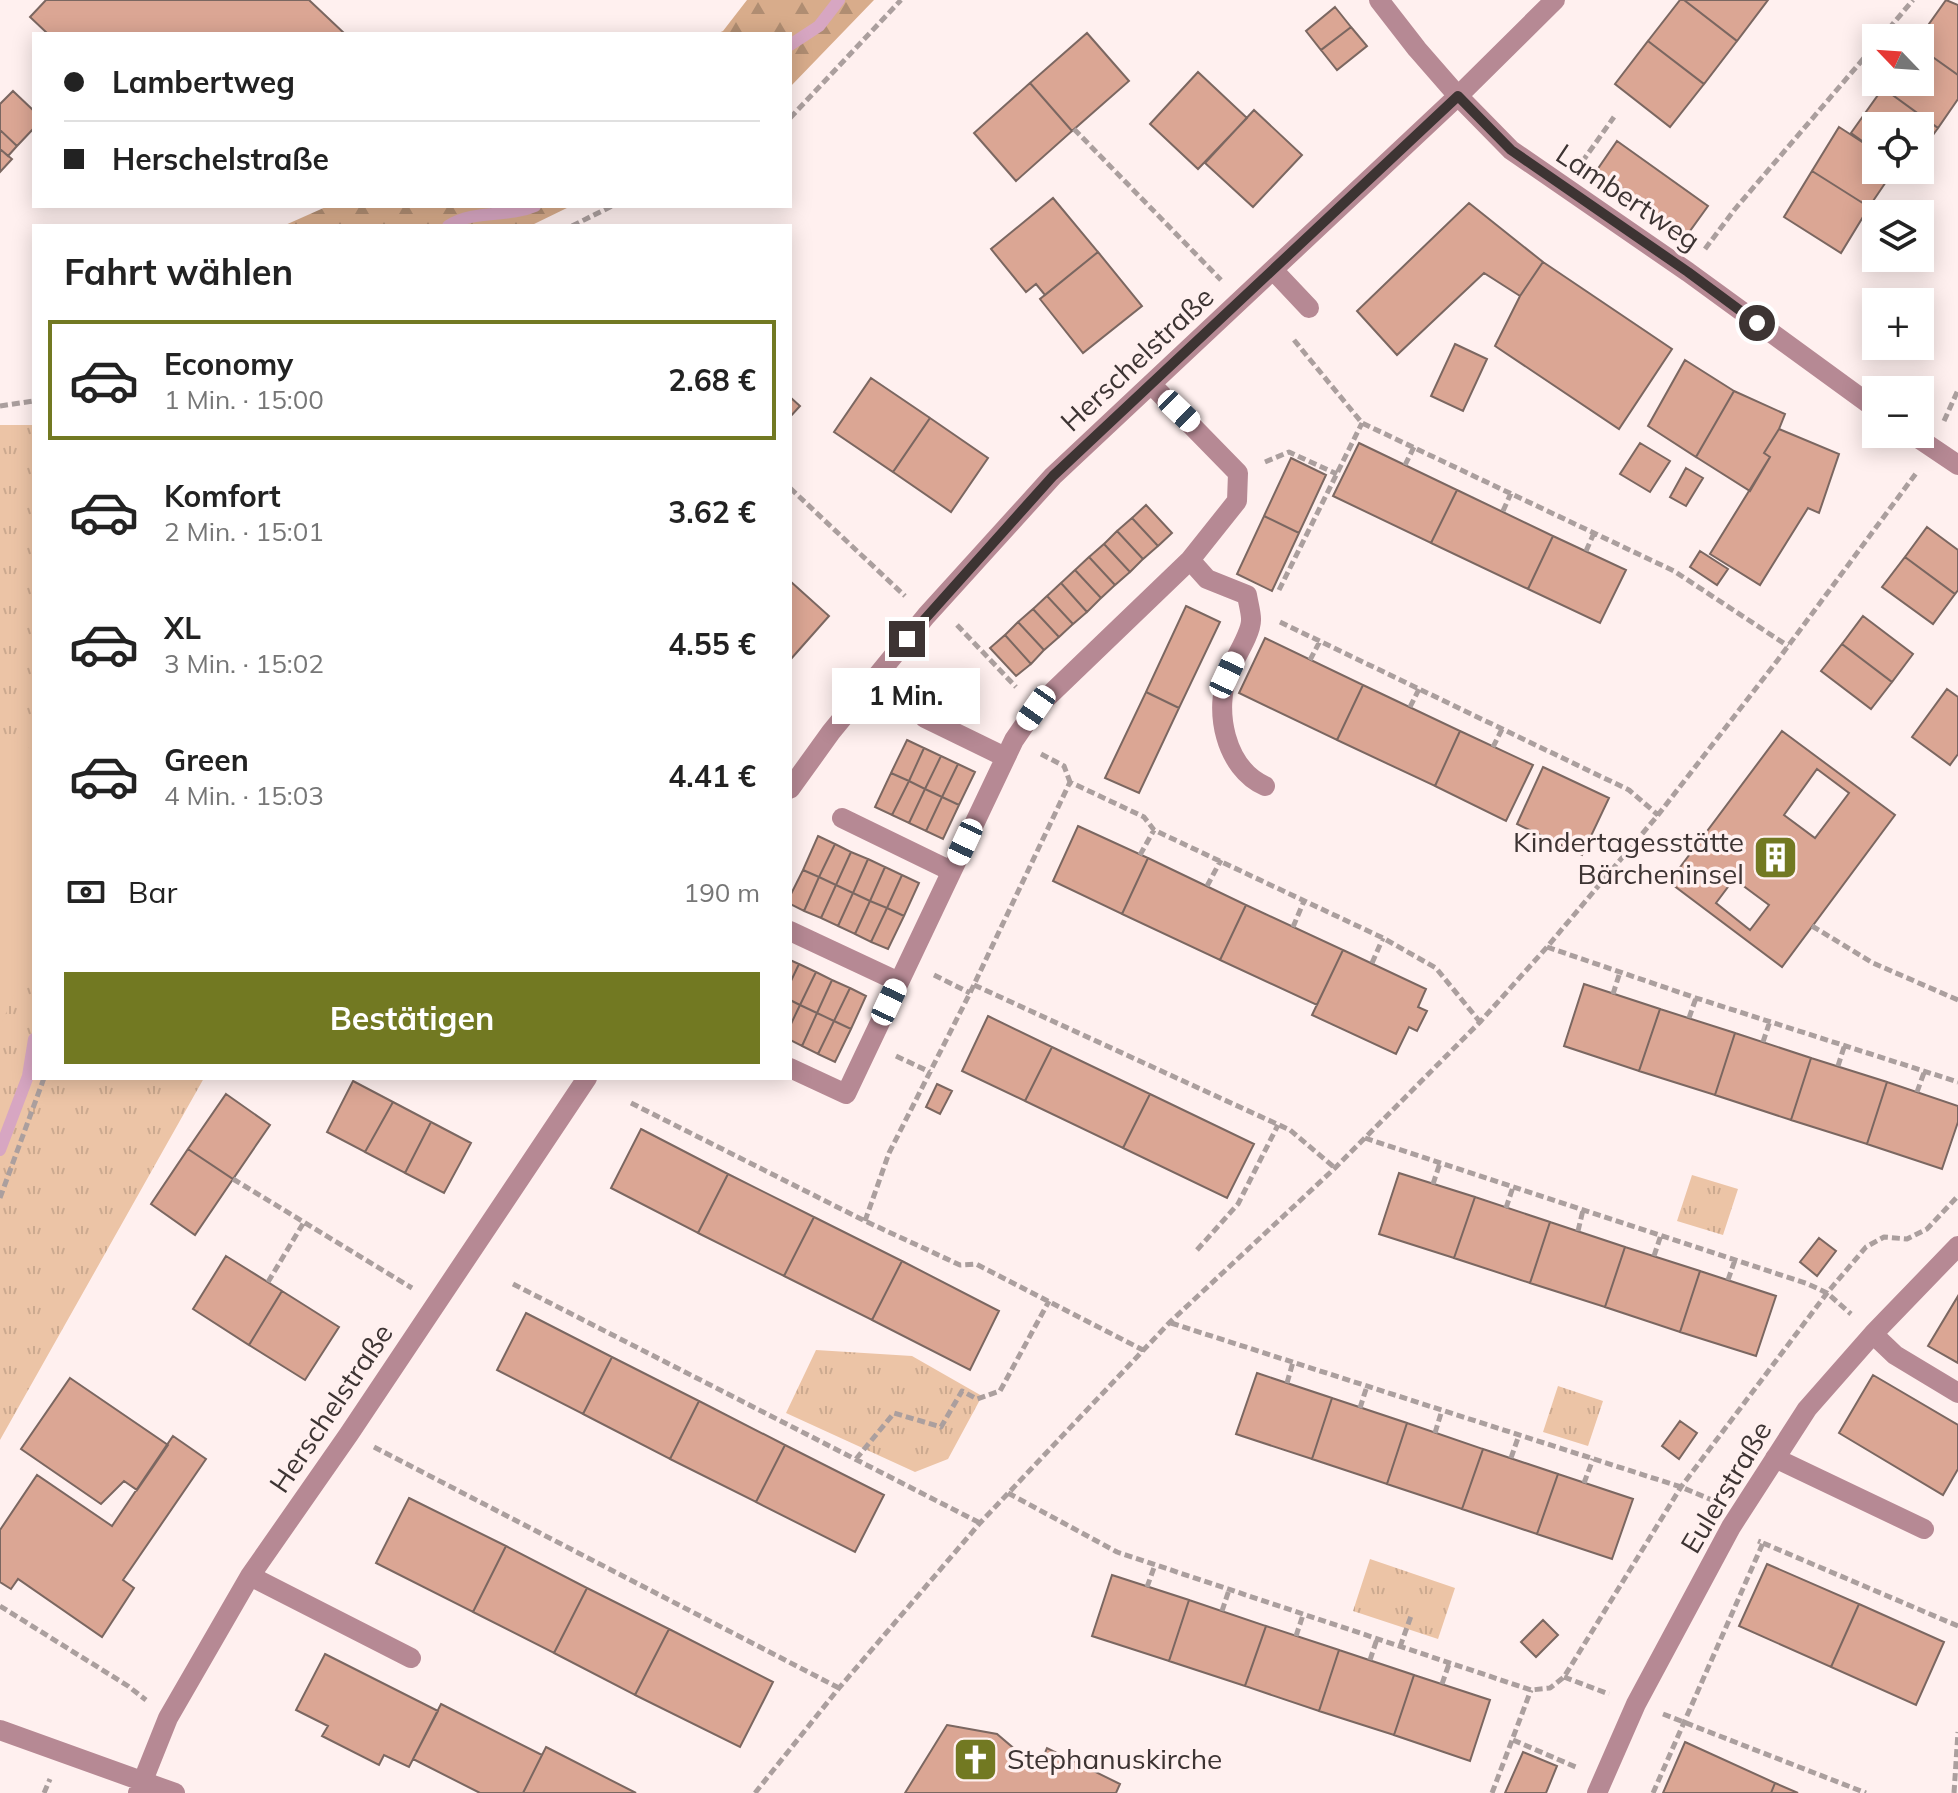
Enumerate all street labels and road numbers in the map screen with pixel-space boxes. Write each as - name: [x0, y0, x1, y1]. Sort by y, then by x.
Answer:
- street label: Lambertweg: [1550, 136, 1707, 257]
- street label: Herschelstraße: [1053, 279, 1220, 438]
- street label: Herschelstraße: [261, 1317, 400, 1499]
- street label: Eulerstraße: [1672, 1414, 1779, 1559]

